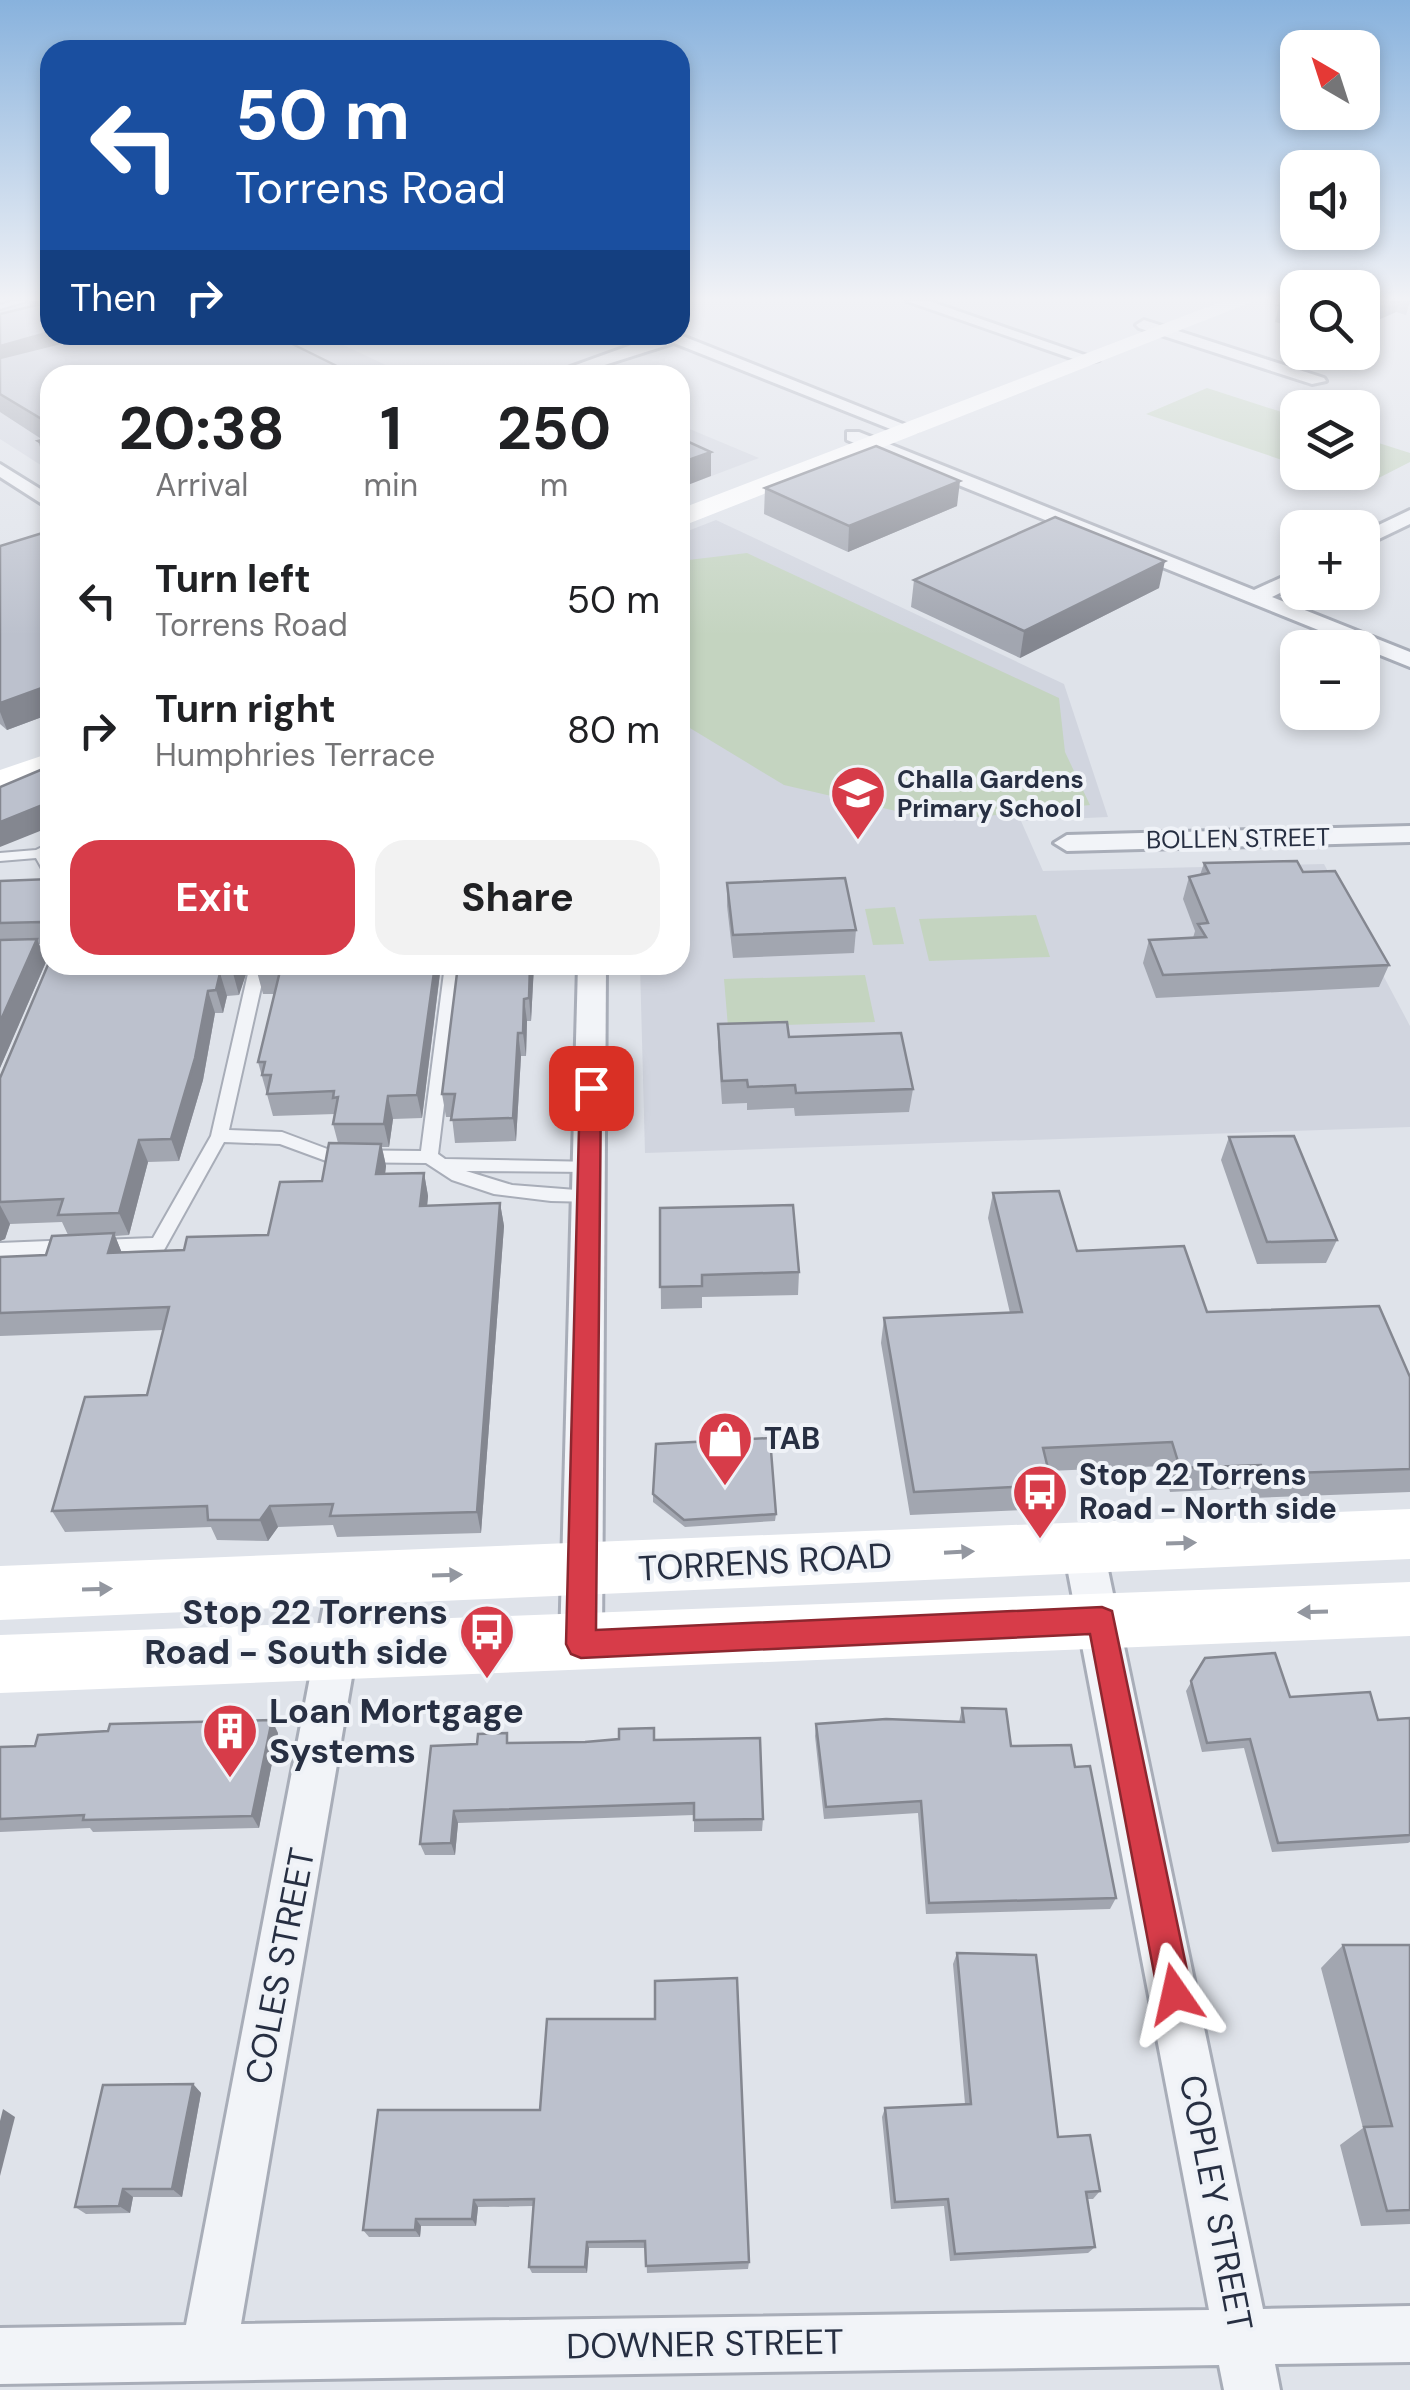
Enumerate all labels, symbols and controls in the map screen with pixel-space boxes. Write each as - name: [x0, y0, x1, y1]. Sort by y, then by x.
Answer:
- north arrow: [1280, 30, 1380, 130]
- map controls: [1280, 30, 1380, 730]
- text: 50 m: [235, 70, 410, 161]
- icon: left: [70, 80, 200, 210]
- button: sound: [1280, 150, 1380, 250]
- text: Torrens Road: [235, 158, 506, 217]
- icon: right: [177, 270, 232, 325]
- button: search: [1280, 270, 1380, 370]
- text: Then: [70, 273, 157, 323]
- text: 20:38: [119, 389, 285, 468]
- text: 1: [380, 389, 402, 468]
- text: 250: [497, 389, 611, 468]
- button: layers: [1280, 390, 1380, 490]
- text: Arrival: [155, 464, 248, 506]
- text: min: [364, 464, 418, 506]
- text: m: [540, 464, 568, 506]
- button: +: [1280, 510, 1380, 610]
- text: Turn left: [155, 554, 311, 604]
- icon: left: [70, 573, 125, 628]
- text: 50 m: [567, 575, 660, 625]
- text: Torrens Road: [155, 604, 348, 646]
- button: −: [1280, 630, 1380, 730]
- text: Turn right: [155, 684, 336, 734]
- icon: right: [70, 703, 125, 758]
- text: 80 m: [567, 705, 660, 755]
- text: Humphries Terrace: [155, 734, 435, 776]
- school or university icon: Challa Gardens Primary School: [828, 763, 888, 842]
- place label: Challa Gardens Primary School: [897, 763, 1084, 825]
- street label: BOLLEN STREET: [1146, 820, 1330, 857]
- button: Exit: [70, 840, 355, 955]
- button: Share: [375, 840, 660, 955]
- pin: [549, 1046, 634, 1131]
- icon: arrive: [564, 1061, 619, 1116]
- shop icon: TAB: [695, 1409, 755, 1488]
- place label: TAB: [764, 1419, 820, 1458]
- place label: Stop 22 Torrens Road - North side: [1079, 1455, 1337, 1528]
- bus stop icon: Stop 22 Torrens Road - North side: [1010, 1462, 1070, 1541]
- street label: TORRENS ROAD: [637, 1532, 893, 1592]
- one-way arrow: [1165, 1534, 1197, 1550]
- one-way arrow: [944, 1544, 976, 1560]
- one-way arrow: [431, 1567, 463, 1583]
- one-way arrow: [82, 1581, 114, 1597]
- place label: Stop 22 Torrens Road - South side: [144, 1589, 448, 1675]
- bus stop icon: Stop 22 Torrens Road - South side: [457, 1602, 517, 1681]
- one-way arrow: [1296, 1605, 1328, 1621]
- place label: Loan Mortgage Systems: [269, 1688, 524, 1774]
- building icon: Loan Mortgage Systems: [200, 1701, 260, 1780]
- street label: COLES STREET: [235, 1844, 325, 2088]
- position arrow: [1123, 1942, 1227, 2046]
- street label: COPLEY STREET: [1169, 2071, 1263, 2335]
- street label: DOWNER STREET: [566, 2319, 844, 2369]

